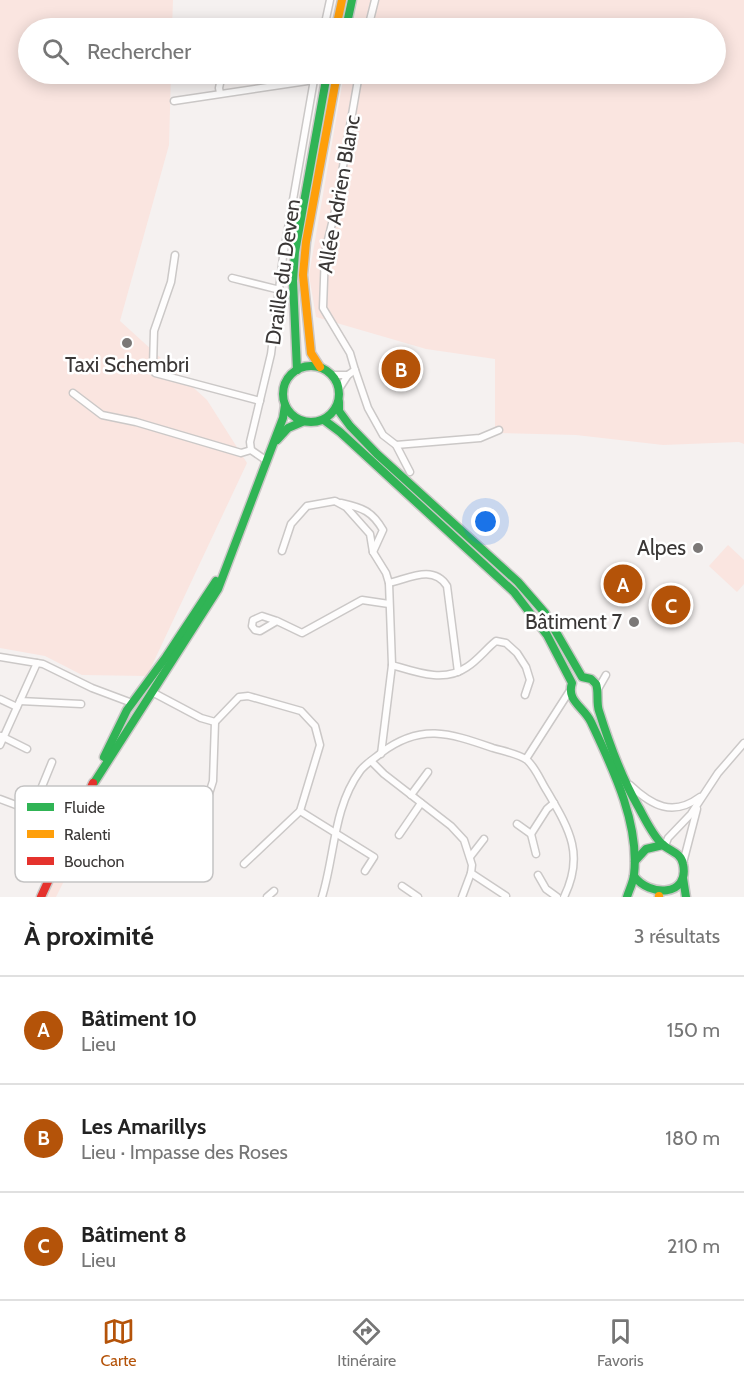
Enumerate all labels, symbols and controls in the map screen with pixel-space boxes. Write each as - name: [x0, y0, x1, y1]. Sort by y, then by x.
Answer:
- search box: [18, 18, 726, 84]
- icon: search: [39, 35, 72, 68]
- text: Rechercher: [87, 38, 191, 65]
- street label: Allée Adrien Blanc: [312, 113, 365, 275]
- street label: Draille du Deven: [260, 197, 305, 347]
- marker: Taxi Schembri: [120, 336, 134, 350]
- pin: B: [382, 346, 420, 392]
- place label: Taxi Schembri: [65, 352, 189, 377]
- your location: [471, 507, 500, 536]
- place label: Alpes: [637, 535, 686, 560]
- marker: Alpes: [691, 541, 705, 555]
- pin: A: [604, 562, 642, 606]
- pin: C: [652, 582, 690, 628]
- place label: Bâtiment 7: [525, 609, 622, 634]
- marker: Bâtiment 7: [627, 615, 641, 629]
- legend: [15, 786, 213, 882]
- text: Fluide: [64, 798, 105, 817]
- text: Ralenti: [64, 825, 111, 844]
- text: Bouchon: [64, 852, 124, 871]
- text: À proximité: [24, 920, 154, 952]
- text: 3 résultats: [634, 924, 720, 948]
- text: Bâtiment 10: [81, 1005, 197, 1032]
- text: A: [37, 1018, 50, 1042]
- text: 150 m: [667, 1018, 720, 1042]
- text: Lieu: [81, 1032, 116, 1056]
- text: Les Amarillys: [81, 1113, 206, 1140]
- text: B: [37, 1126, 50, 1150]
- text: 180 m: [665, 1126, 720, 1150]
- text: Lieu · Impasse des Roses: [81, 1140, 288, 1164]
- text: Bâtiment 8: [81, 1221, 187, 1248]
- text: C: [37, 1234, 50, 1258]
- text: 210 m: [667, 1234, 720, 1258]
- text: Lieu: [81, 1248, 116, 1272]
- tab: Carte: [100, 1315, 137, 1370]
- tab: Itinéraire: [337, 1315, 396, 1370]
- tab: Favoris: [597, 1315, 644, 1370]

